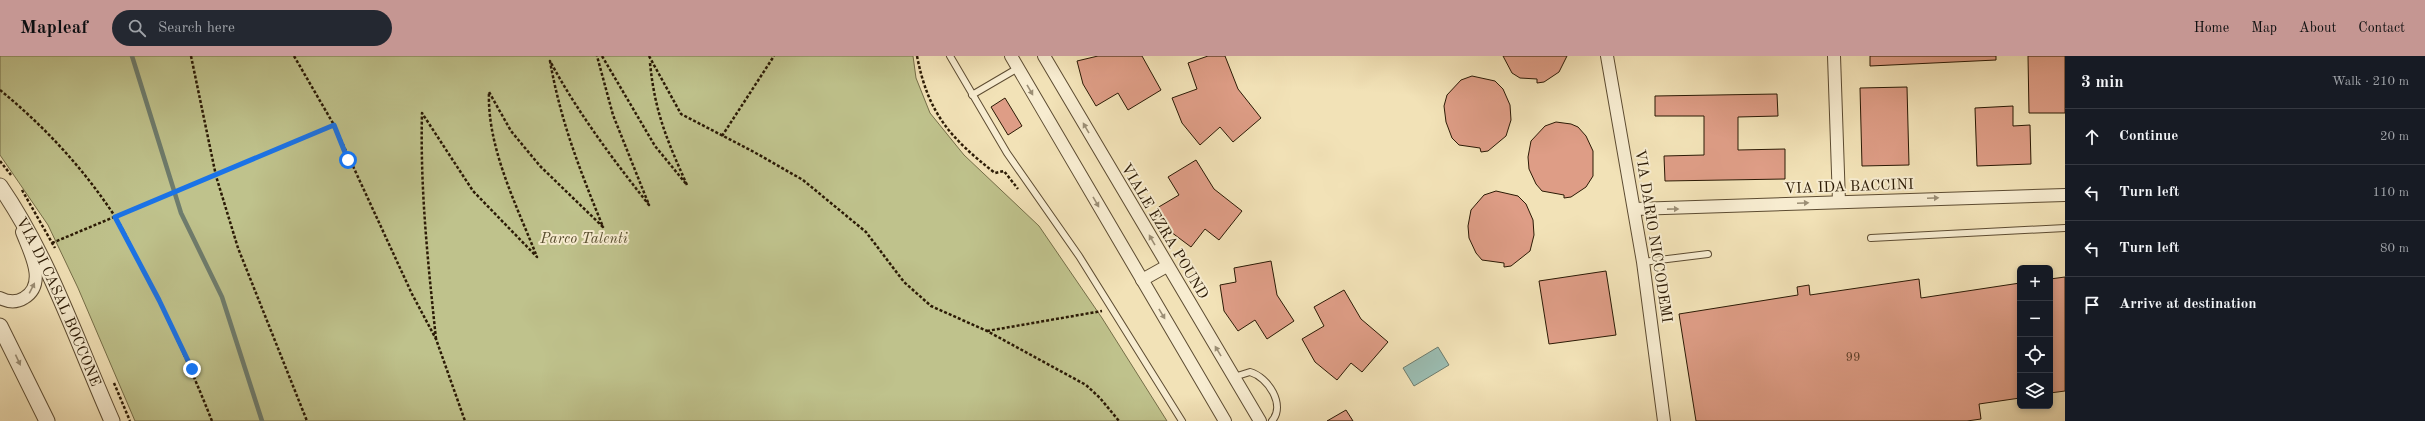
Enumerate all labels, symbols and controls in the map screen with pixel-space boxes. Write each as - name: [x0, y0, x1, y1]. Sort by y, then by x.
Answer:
- search box: [112, 10, 392, 46]
- icon: search: [126, 17, 148, 39]
- text: Mapleaf: [20, 19, 88, 38]
- text: Search here: [158, 21, 235, 36]
- text: Home: [2194, 21, 2229, 35]
- text: Map: [2251, 21, 2277, 35]
- text: About: [2299, 21, 2336, 35]
- text: Contact: [2358, 21, 2405, 35]
- text: 3 min: [2081, 74, 2124, 91]
- text: Walk · 210 m: [2332, 75, 2409, 88]
- one-way arrow: [1027, 84, 1034, 96]
- one-way arrow: [1082, 122, 1089, 134]
- icon: ahead: [2081, 126, 2103, 148]
- text: Continue: [2119, 129, 2178, 144]
- text: 20 m: [2380, 130, 2409, 143]
- street label: VIA DARIO NICCODEMI: [1631, 148, 1674, 324]
- route start: [339, 151, 357, 169]
- street label: VIALE EZRA POUND: [1117, 161, 1210, 302]
- street label: VIA IDA BACCINI: [1784, 178, 1914, 197]
- icon: left: [2081, 182, 2103, 204]
- text: Turn left: [2119, 185, 2179, 200]
- text: 110 m: [2372, 186, 2409, 199]
- one-way arrow: [1927, 195, 1939, 202]
- one-way arrow: [1093, 196, 1100, 208]
- one-way arrow: [1797, 200, 1809, 207]
- one-way arrow: [1667, 205, 1679, 212]
- street label: VIA DI CASAL BOCCONE: [13, 215, 102, 389]
- park label: Parco Talenti: [539, 232, 628, 247]
- one-way arrow: [1148, 234, 1155, 246]
- icon: left: [2081, 238, 2103, 260]
- text: Turn left: [2119, 241, 2179, 256]
- text: 80 m: [2380, 242, 2409, 255]
- map controls: [2017, 265, 2053, 409]
- button: +: [2017, 265, 2053, 301]
- one-way arrow: [29, 282, 36, 294]
- icon: arrive: [2081, 294, 2103, 316]
- text: Arrive at destination: [2119, 297, 2257, 312]
- button: −: [2017, 301, 2053, 337]
- one-way arrow: [1158, 308, 1165, 320]
- button: locate: [2017, 337, 2053, 373]
- one-way arrow: [1215, 345, 1222, 357]
- house number: 99: [1845, 351, 1861, 364]
- one-way arrow: [15, 354, 21, 366]
- route end: [183, 360, 201, 378]
- button: layers: [2017, 373, 2053, 409]

